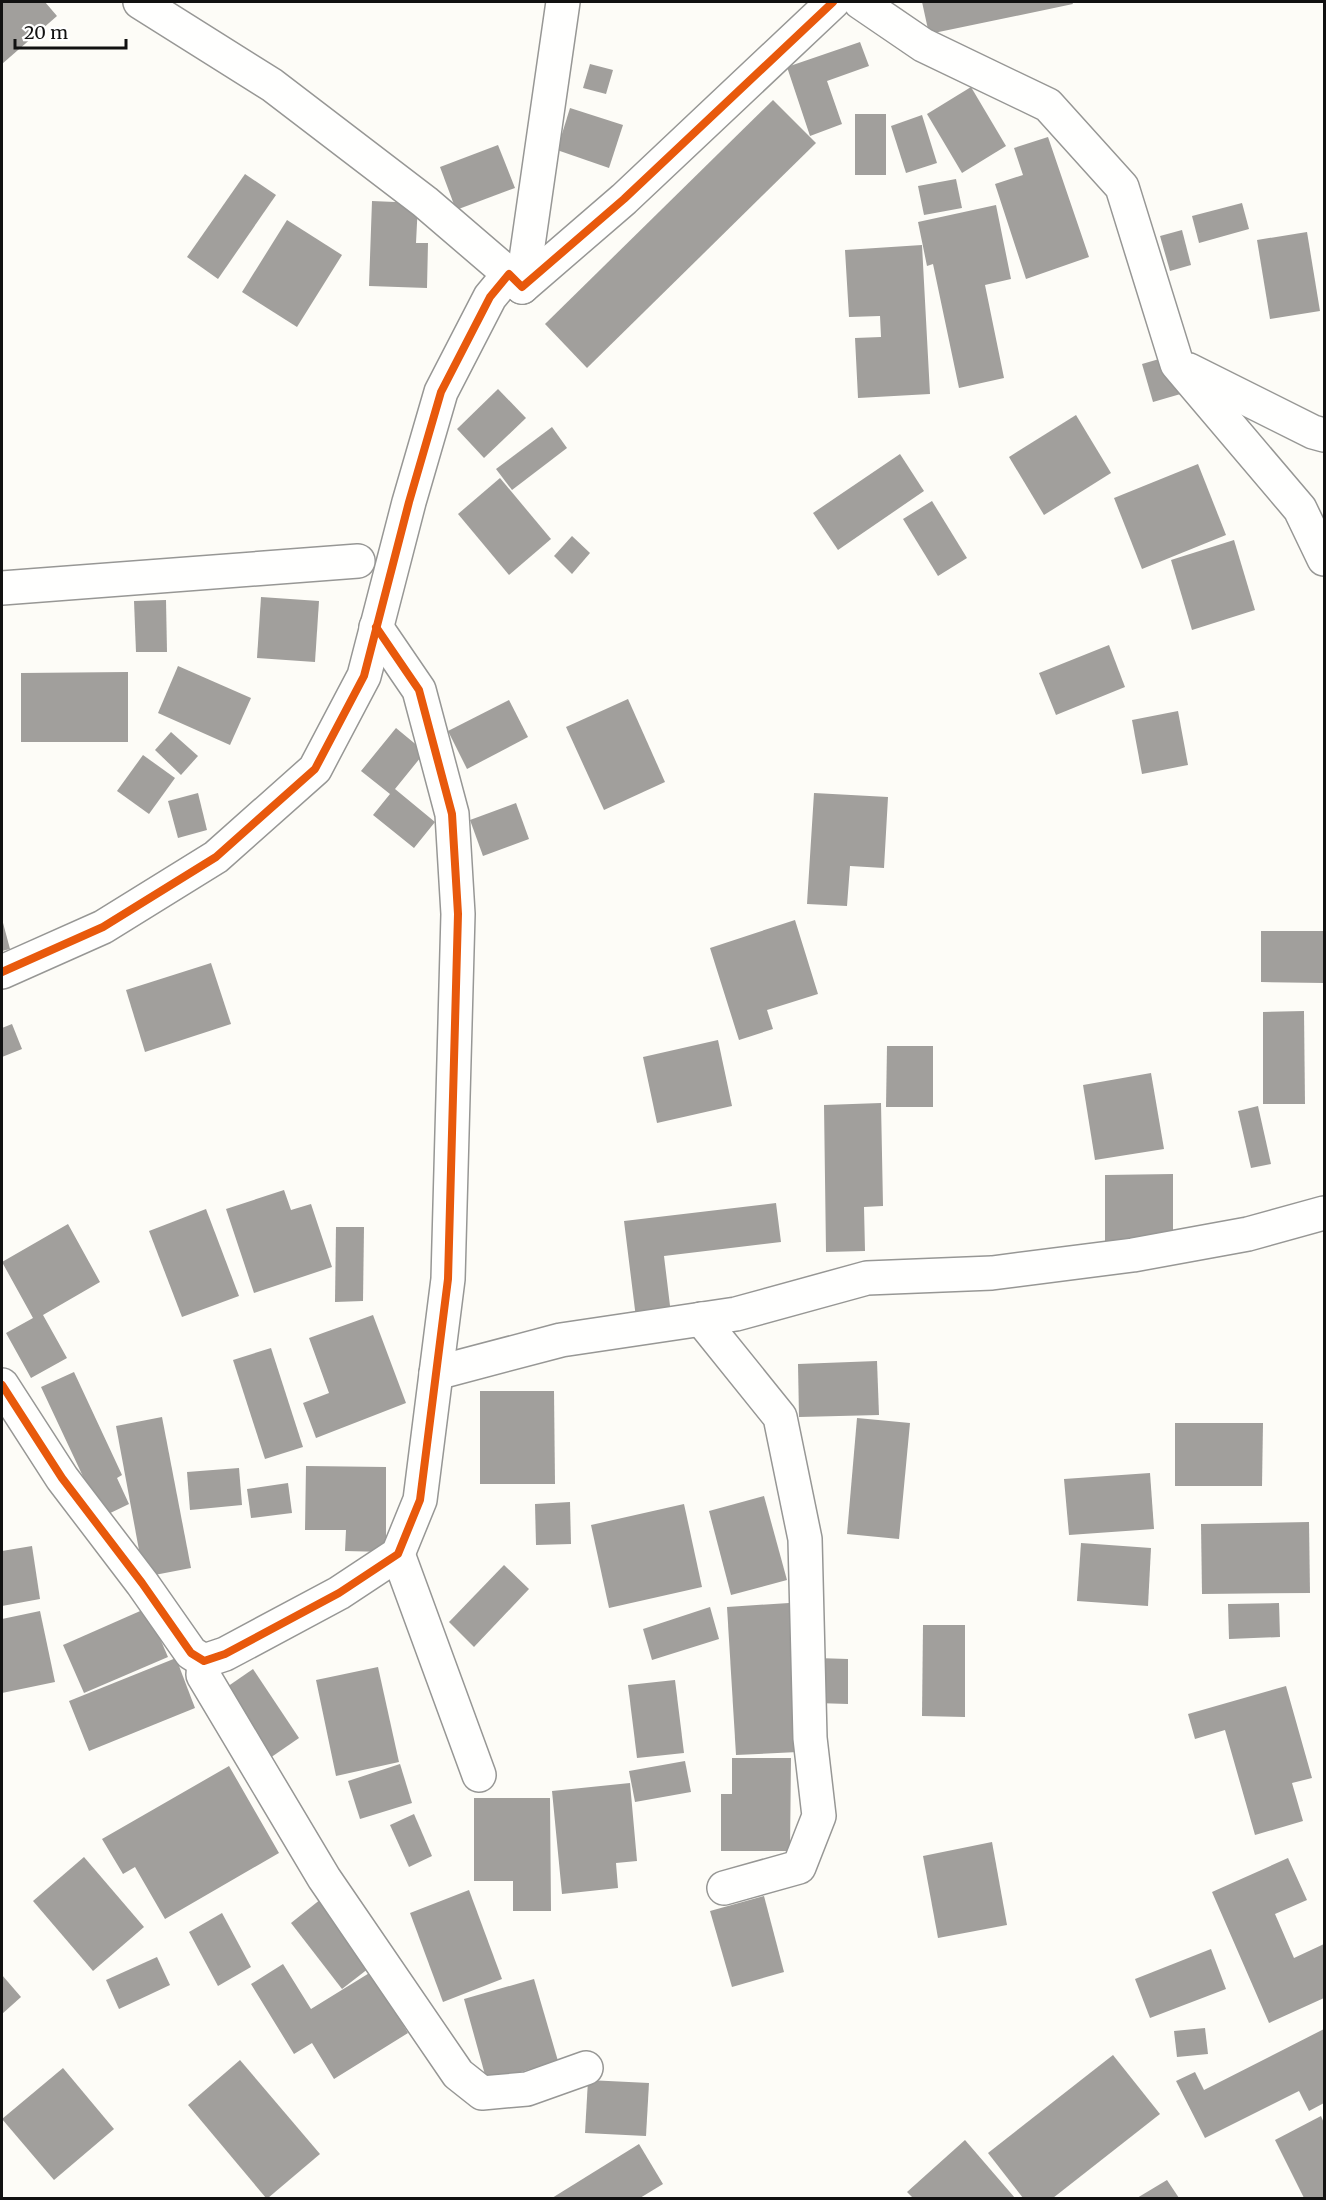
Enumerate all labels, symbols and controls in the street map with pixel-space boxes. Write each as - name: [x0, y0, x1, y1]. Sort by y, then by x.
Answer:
- scale bar: [15, 12, 126, 50]
- text: 20 m: [24, 21, 68, 44]

